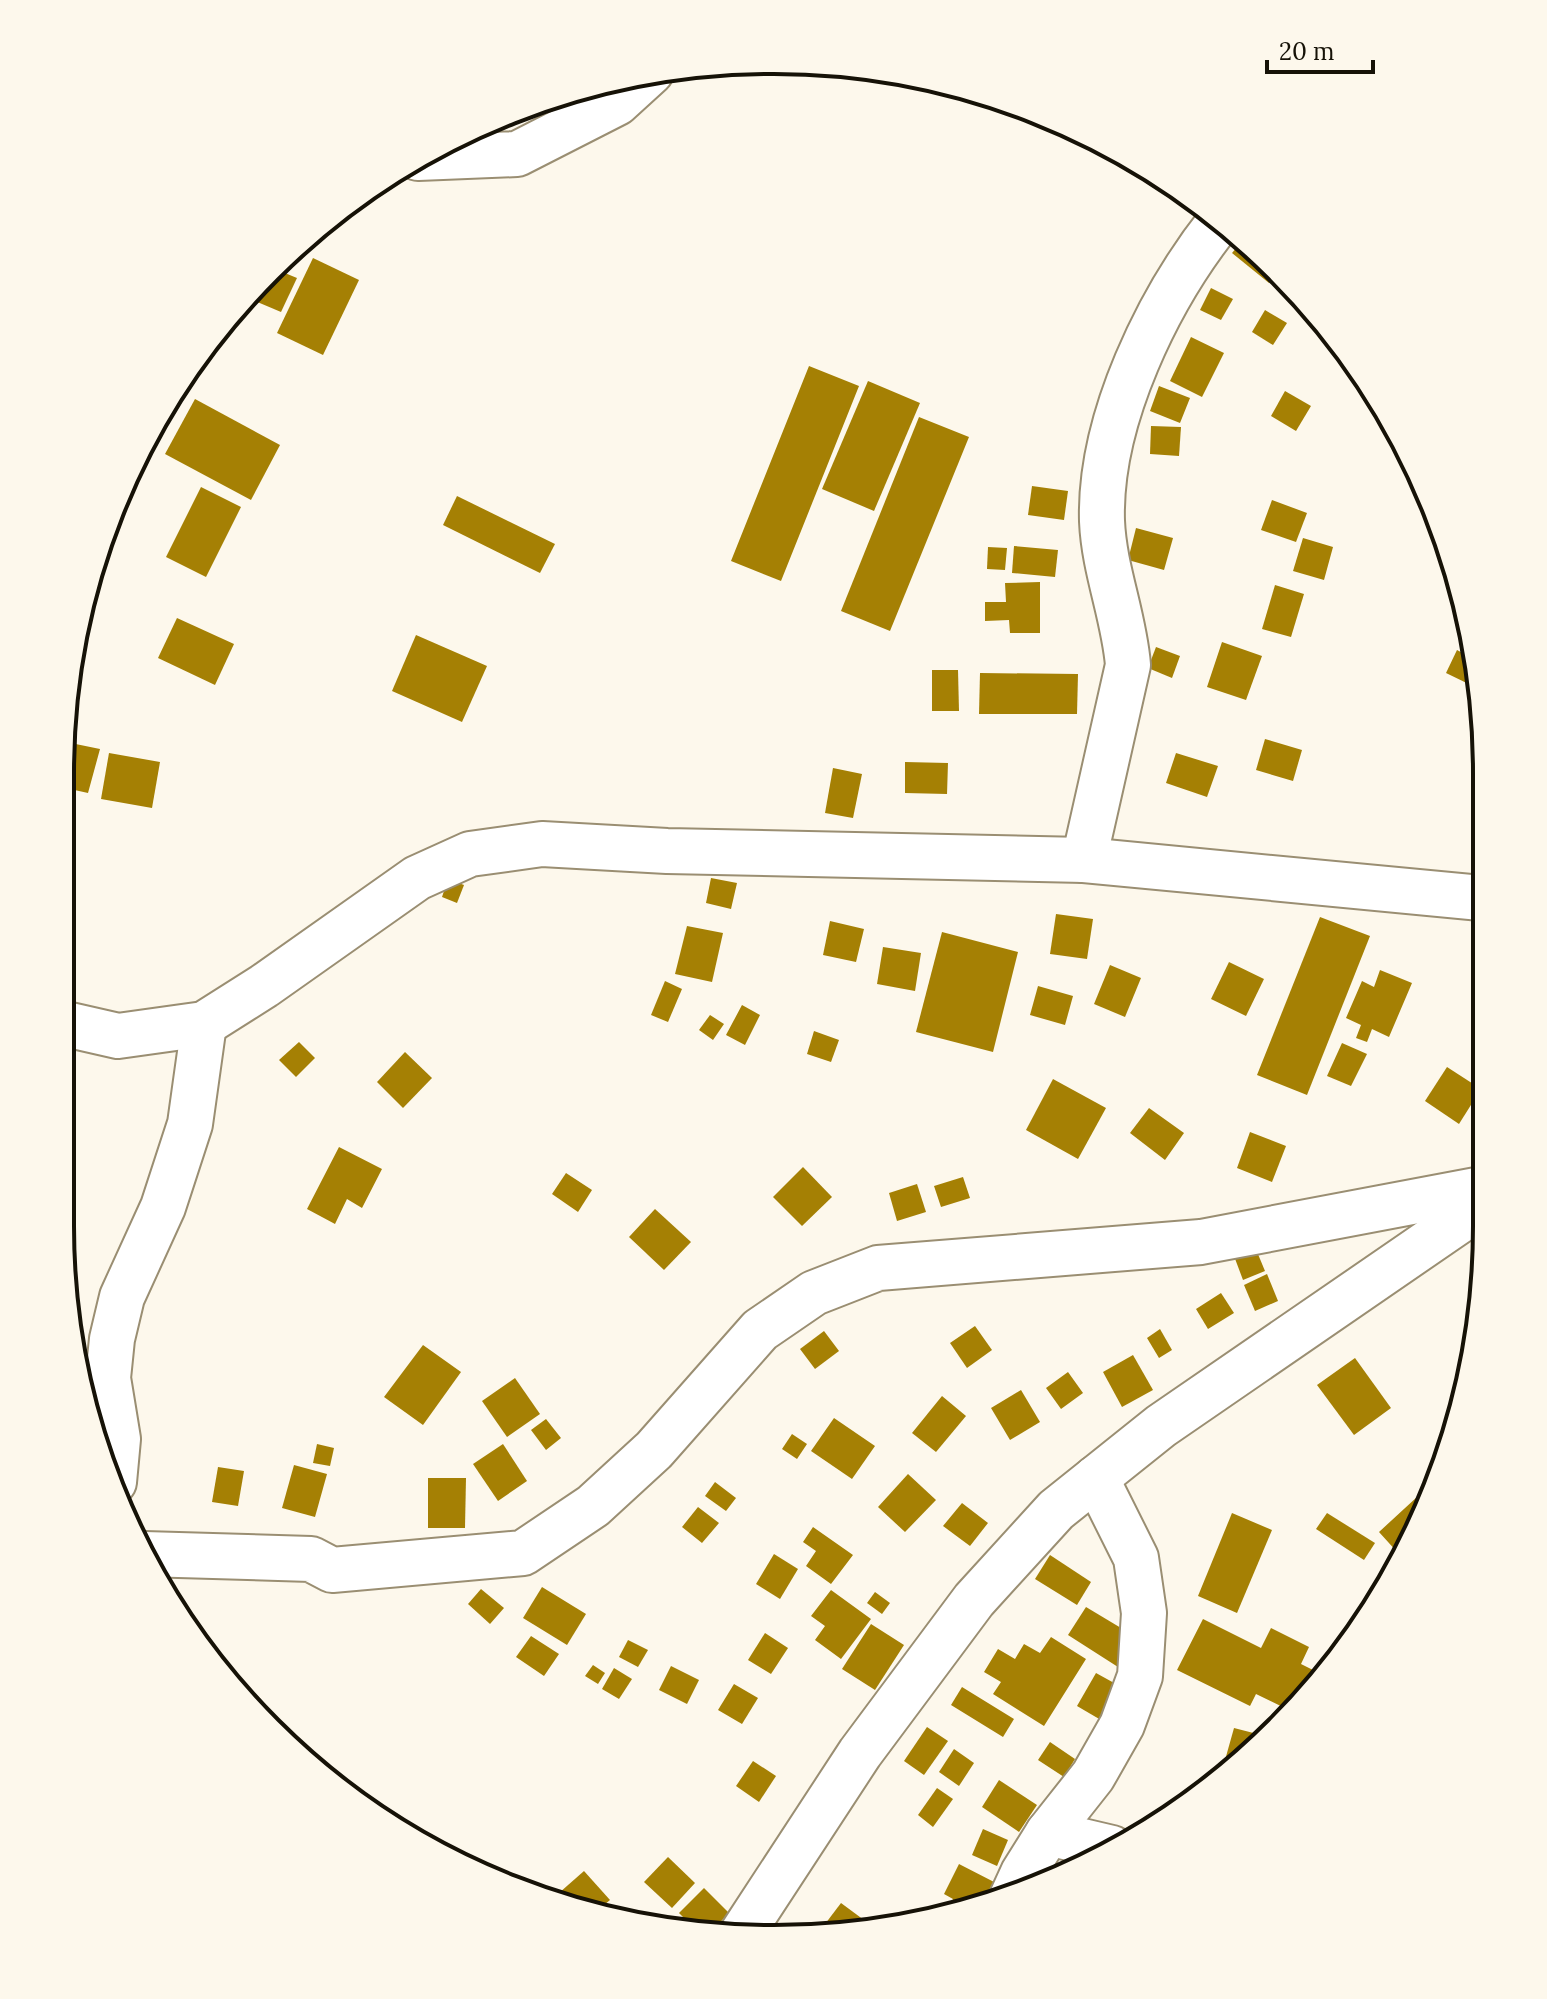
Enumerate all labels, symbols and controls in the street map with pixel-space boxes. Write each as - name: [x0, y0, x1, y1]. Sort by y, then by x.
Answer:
- scale bar: [1267, 24, 1373, 74]
- text: 20 m: [1279, 36, 1335, 67]

